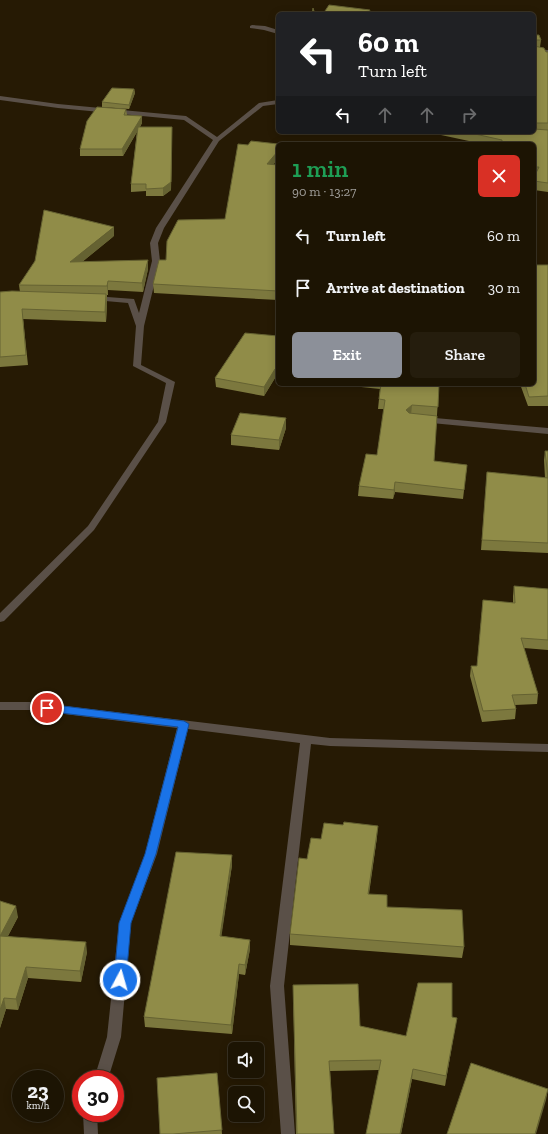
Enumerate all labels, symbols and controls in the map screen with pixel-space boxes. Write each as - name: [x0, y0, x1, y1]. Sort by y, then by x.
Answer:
- text: 60 m: [358, 26, 419, 59]
- icon: left: [292, 28, 344, 80]
- text: Turn left: [358, 60, 427, 82]
- icon: left: [332, 104, 354, 126]
- icon: ahead: [374, 104, 396, 126]
- icon: ahead: [416, 104, 438, 126]
- icon: right: [458, 104, 480, 126]
- text: 1 min: [292, 154, 348, 183]
- button: close: [478, 155, 520, 197]
- text: 90 m · 13:27: [292, 184, 356, 199]
- icon: left: [292, 225, 314, 247]
- text: Turn left: [326, 227, 386, 245]
- text: 60 m: [487, 227, 520, 245]
- icon: arrive: [292, 277, 314, 299]
- text: Arrive at destination: [326, 279, 465, 297]
- text: 30 m: [488, 279, 520, 297]
- button: Exit: [292, 332, 402, 378]
- button: Share: [410, 332, 520, 378]
- pin: [30, 691, 64, 725]
- icon: arrive: [36, 697, 58, 719]
- position arrow: [99, 959, 141, 1001]
- map controls: [228, 1042, 264, 1122]
- button: sound: [228, 1042, 264, 1078]
- speed limit sign: 30: [72, 1070, 124, 1122]
- text: 23: [27, 1079, 49, 1103]
- button: search: [228, 1086, 264, 1122]
- text: km/h: [27, 1100, 49, 1112]

